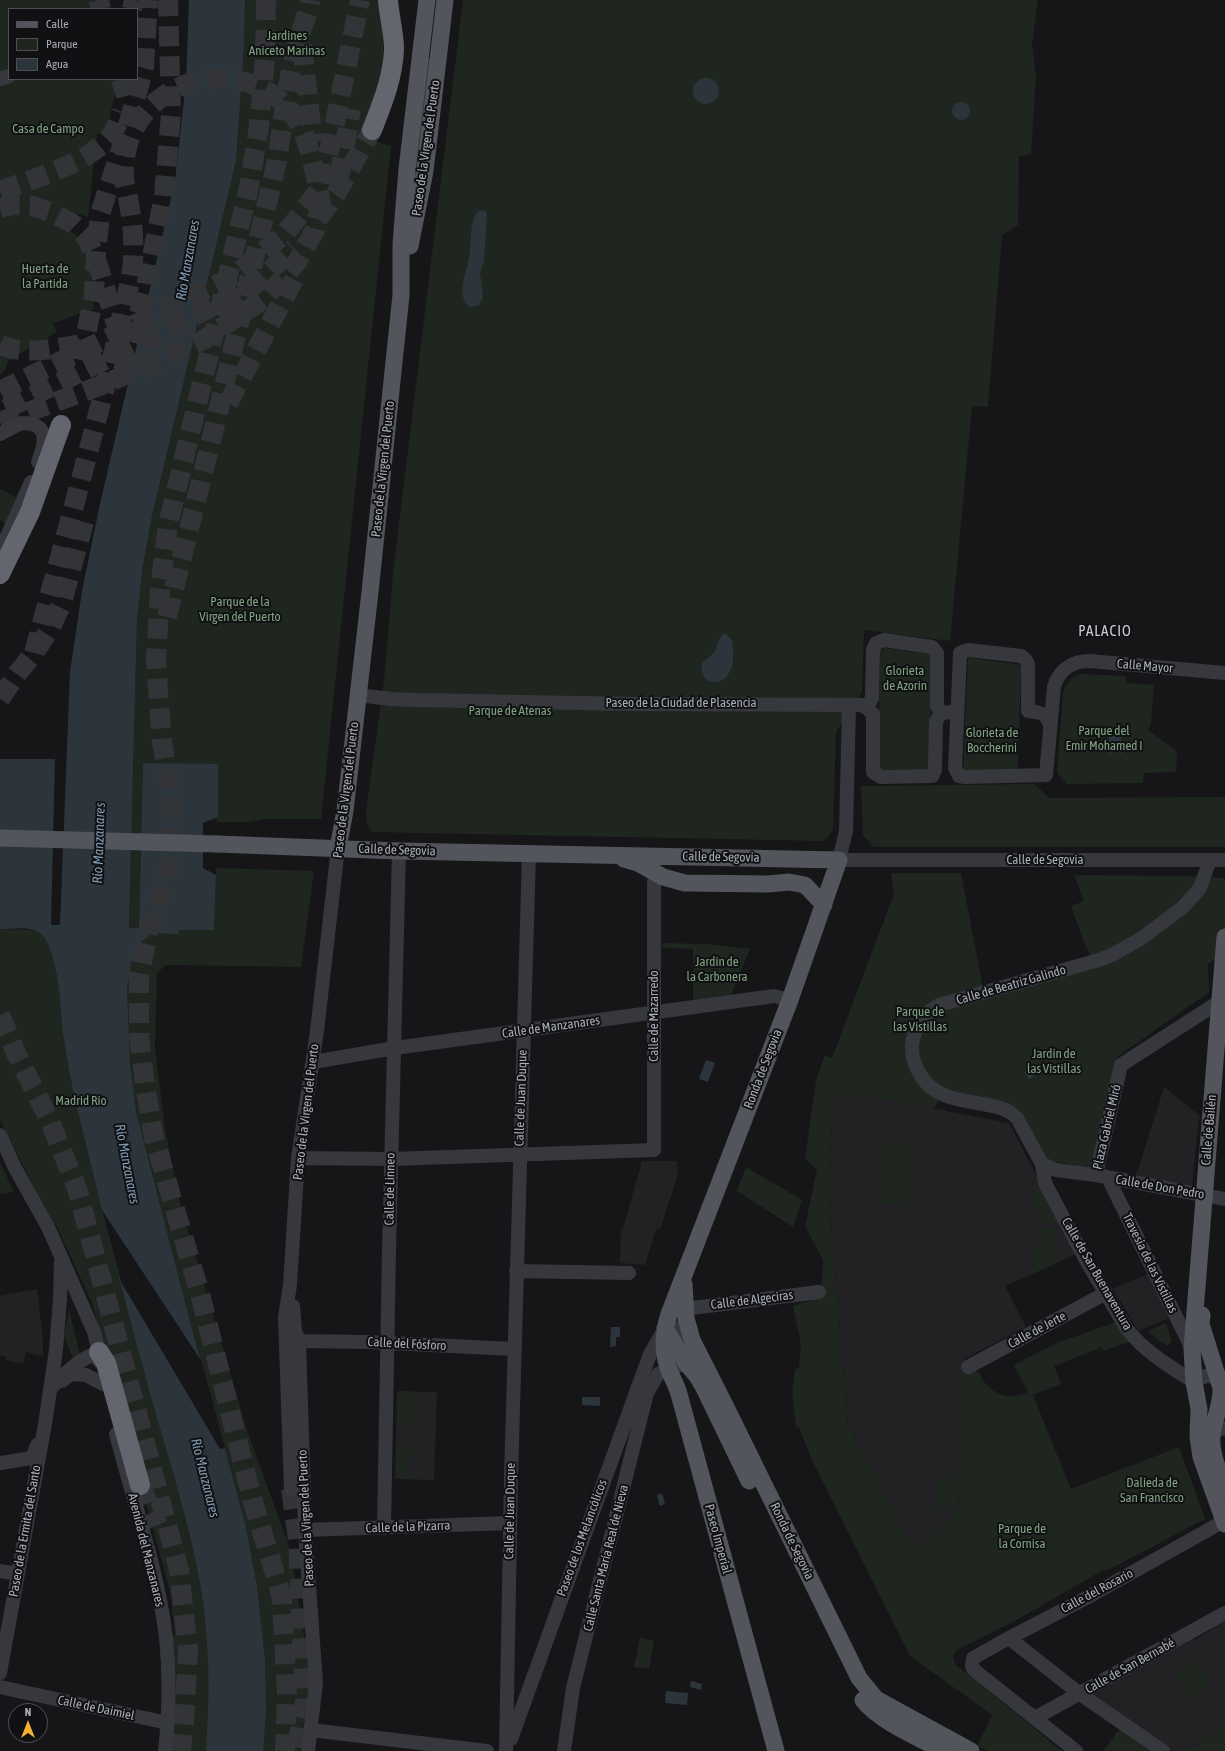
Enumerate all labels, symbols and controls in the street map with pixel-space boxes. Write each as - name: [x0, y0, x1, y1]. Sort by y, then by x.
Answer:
- legend: [8, 8, 138, 80]
- text: Calle: [46, 17, 69, 31]
- park label: Jardines Aniceto Marinas: [249, 28, 325, 59]
- text: Parque: [46, 37, 78, 51]
- text: Agua: [46, 57, 68, 71]
- street label: Paseo de la Virgen del Puerto: [409, 79, 443, 217]
- park label: Casa de Campo: [12, 121, 84, 137]
- water label: Río Manzanares: [173, 219, 203, 301]
- park label: Huerta de la Partida: [21, 261, 69, 292]
- street label: Paseo de la Virgen del Puerto: [368, 400, 398, 538]
- park label: Parque de la Virgen del Puerto: [199, 594, 281, 625]
- district label: PALACIO: [1078, 622, 1132, 640]
- street label: Calle Mayor: [1116, 656, 1174, 676]
- park label: Glorieta de Azorín: [883, 663, 927, 694]
- street label: Paseo de la Ciudad de Plasencia: [605, 695, 757, 711]
- park label: Parque de Atenas: [469, 703, 551, 719]
- street label: Paseo de la Virgen del Puerto: [330, 721, 362, 859]
- park label: Parque del Emir Mohamed I: [1065, 723, 1143, 754]
- park label: Glorieta de Boccherini: [966, 725, 1018, 756]
- water label: Río Manzanares: [89, 802, 109, 884]
- street label: Calle de Segovia: [358, 841, 436, 859]
- street label: Calle de Segovia: [682, 849, 760, 865]
- street label: Calle de Segovia: [1006, 852, 1084, 868]
- park label: Jardín de la Carbonera: [686, 954, 748, 985]
- street label: Calle de Beatriz Galindo: [954, 962, 1068, 1008]
- street label: Calle de Mazarredo: [646, 970, 662, 1062]
- park label: Parque de las Vistillas: [893, 1004, 947, 1035]
- street label: Calle de Manzanares: [501, 1012, 601, 1042]
- street label: Ronda de Segovia: [741, 1027, 785, 1111]
- street label: Paseo de la Virgen del Puerto: [290, 1043, 322, 1181]
- park label: Jardín de las Vistillas: [1027, 1046, 1081, 1077]
- street label: Calle de Juan Duque: [512, 1049, 530, 1147]
- street label: Plaza Gabriel Miró: [1090, 1083, 1124, 1171]
- park label: Madrid Río: [55, 1093, 107, 1109]
- street label: Calle de Bailén: [1198, 1094, 1220, 1166]
- water label: Río Manzanares: [111, 1123, 143, 1205]
- street label: Calle de Linneo: [382, 1152, 398, 1226]
- street label: Calle de Don Pedro: [1114, 1172, 1206, 1202]
- street label: Travesía de las Vistillas: [1119, 1211, 1181, 1315]
- street label: Calle de San Buenaventura: [1058, 1215, 1136, 1333]
- street label: Calle de Algeciras: [710, 1287, 794, 1313]
- street label: Calle de Jerte: [1005, 1308, 1069, 1352]
- street label: Calle del Fósforo: [367, 1334, 447, 1354]
- water label: Río Manzanares: [187, 1437, 223, 1519]
- street label: Paseo de la Virgen del Puerto: [295, 1449, 317, 1587]
- street label: Calle de Juan Duque: [501, 1463, 519, 1559]
- street label: Paseo de la Ermita del Santo: [6, 1464, 44, 1598]
- park label: Dalieda de San Francisco: [1120, 1475, 1184, 1506]
- street label: Paseo de los Melancólicos: [554, 1477, 610, 1599]
- street label: Calle Santa María Real de Nieva: [580, 1483, 632, 1633]
- street label: Avenida del Manzanares: [124, 1492, 168, 1608]
- street label: Ronda de Segovia: [767, 1500, 817, 1582]
- street label: Paseo Imperial: [701, 1502, 735, 1576]
- street label: Calle de la Pizarra: [365, 1518, 451, 1536]
- park label: Parque de la Cornisa: [998, 1521, 1046, 1552]
- street label: Calle del Rosario: [1058, 1565, 1136, 1617]
- street label: Calle de San Bernabé: [1082, 1635, 1178, 1697]
- street label: Calle de Daimiel: [56, 1692, 136, 1724]
- north arrow: [8, 1703, 48, 1743]
- text: N: [25, 1706, 31, 1718]

